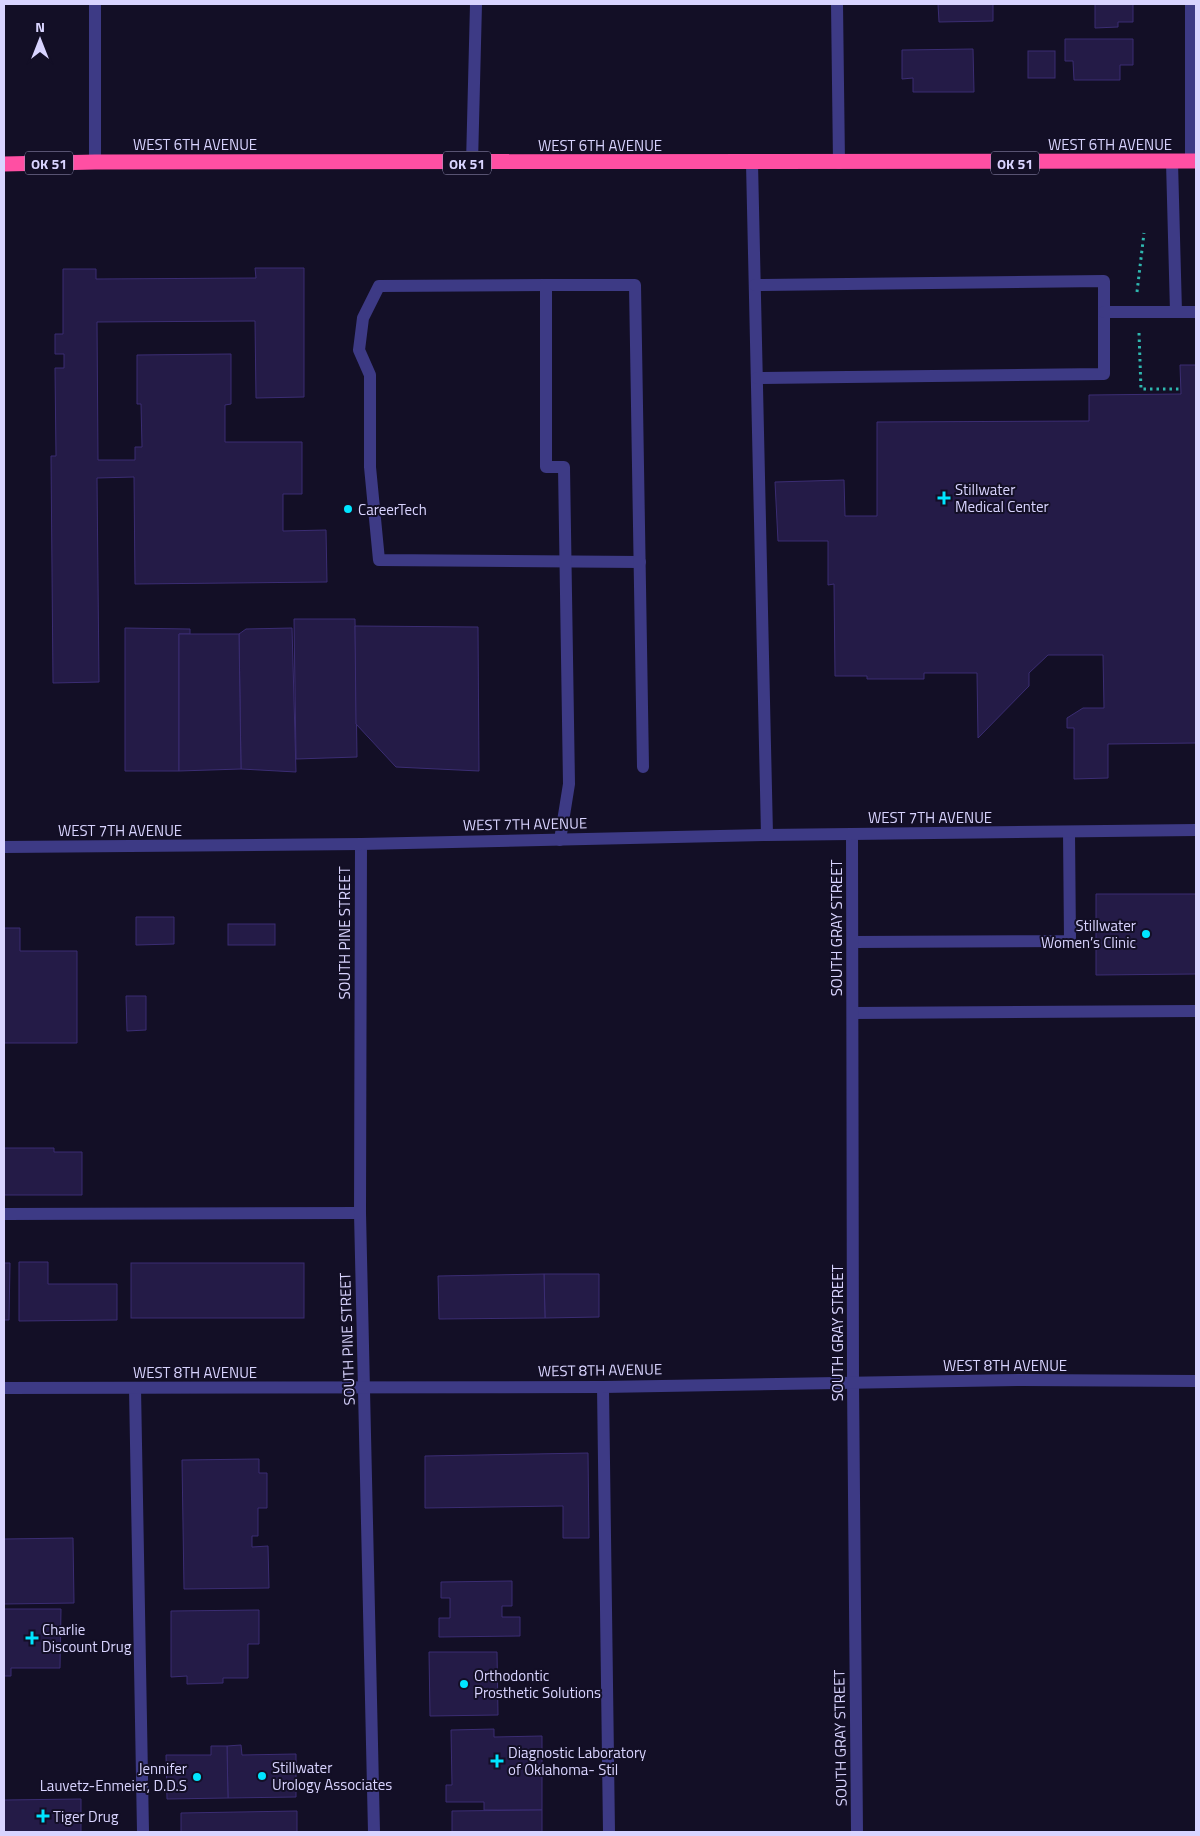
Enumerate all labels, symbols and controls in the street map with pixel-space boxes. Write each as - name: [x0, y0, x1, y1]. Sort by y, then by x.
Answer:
- north arrow: [15, 15, 65, 65]
- text: N: [35, 16, 45, 37]
- street label: WEST 6TH AVENUE: [133, 133, 257, 156]
- street label: WEST 6TH AVENUE: [1048, 133, 1172, 156]
- street label: WEST 6TH AVENUE: [538, 134, 662, 157]
- road number: OK 51: [25, 152, 73, 174]
- road number: OK 51: [443, 152, 491, 174]
- road number: OK 51: [991, 152, 1039, 174]
- place label: Stillwater Medical Center: [955, 478, 1049, 518]
- marker: Stillwater Medical Center: [937, 491, 951, 505]
- place label: CareerTech: [358, 498, 427, 521]
- marker: CareerTech: [342, 503, 354, 515]
- street label: WEST 7TH AVENUE: [868, 806, 992, 829]
- street label: WEST 7TH AVENUE: [463, 811, 587, 837]
- street label: WEST 7TH AVENUE: [58, 819, 182, 842]
- street label: SOUTH GRAY STREET: [825, 860, 848, 996]
- street label: SOUTH PINE STREET: [333, 866, 356, 1000]
- place label: Stillwater Women’s Clinic: [1041, 914, 1136, 954]
- marker: Stillwater Women’s Clinic: [1140, 928, 1152, 940]
- street label: SOUTH GRAY STREET: [826, 1265, 849, 1401]
- street label: SOUTH PINE STREET: [333, 1272, 361, 1406]
- street label: WEST 8TH AVENUE: [943, 1354, 1067, 1377]
- street label: WEST 8TH AVENUE: [538, 1357, 662, 1383]
- street label: WEST 8TH AVENUE: [133, 1361, 257, 1384]
- place label: Charlie Discount Drug: [42, 1618, 132, 1658]
- marker: Charlie Discount Drug: [26, 1632, 38, 1644]
- place label: Orthodontic Prosthetic Solutions: [474, 1664, 601, 1704]
- street label: SOUTH GRAY STREET: [827, 1669, 853, 1807]
- marker: Orthodontic Prosthetic Solutions: [458, 1678, 470, 1690]
- place label: Diagnostic Laboratory of Oklahoma- Stil: [508, 1741, 646, 1781]
- marker: Diagnostic Laboratory of Oklahoma- Stil: [490, 1754, 504, 1768]
- place label: Stillwater Urology Associates: [272, 1756, 392, 1796]
- place label: Jennifer Lauvetz-Enmeier, D.D.S: [40, 1757, 187, 1797]
- marker: Stillwater Urology Associates: [256, 1770, 268, 1782]
- marker: Jennifer Lauvetz-Enmeier, D.D.S: [191, 1771, 203, 1783]
- place label: Tiger Drug: [53, 1805, 119, 1828]
- marker: Tiger Drug: [37, 1810, 49, 1822]

